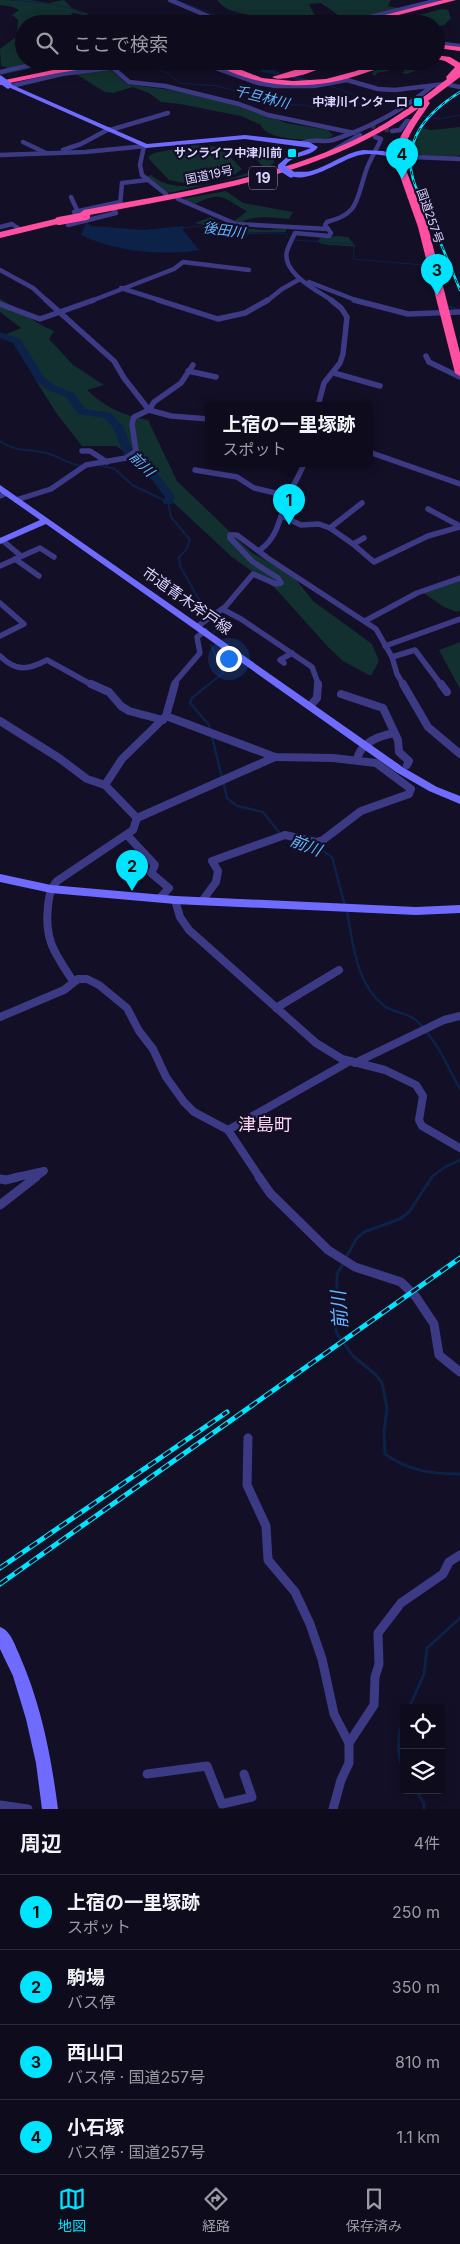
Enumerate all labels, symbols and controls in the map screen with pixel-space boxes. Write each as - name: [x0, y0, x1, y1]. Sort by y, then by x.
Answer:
- search box: [15, 15, 445, 70]
- icon: search: [33, 29, 61, 57]
- text: ここで検索: [73, 33, 168, 56]
- water label: 千旦林川: [233, 81, 293, 112]
- place label: 中津川インター口: [312, 94, 408, 109]
- marker: 中津川インター口: [412, 96, 424, 108]
- pin: 4: [386, 138, 418, 179]
- place label: サンライフ中津川前: [174, 145, 282, 160]
- marker: サンライフ中津川前: [286, 147, 298, 159]
- street label: 国道19号: [184, 162, 234, 187]
- road number: 19: [249, 167, 277, 190]
- street label: 国道257号: [414, 186, 447, 245]
- water label: 後田川: [202, 218, 248, 241]
- pin: 3: [421, 254, 453, 295]
- popup: [205, 402, 373, 467]
- text: 上宿の一里塚跡: [222, 413, 356, 436]
- text: スポット: [222, 439, 287, 459]
- water label: 前川: [126, 448, 160, 481]
- pin: 1: [273, 484, 305, 525]
- street label: 市道青木斧戸線: [139, 563, 236, 638]
- your location: [216, 646, 242, 672]
- water label: 前川: [287, 830, 326, 861]
- pin: 2: [116, 850, 148, 891]
- district label: 津島町: [238, 1114, 292, 1135]
- water label: 前川: [327, 1288, 352, 1330]
- map controls: [400, 1704, 445, 1794]
- button: locate: [400, 1704, 445, 1749]
- button: layers: [400, 1749, 445, 1794]
- text: 周辺: [20, 1831, 62, 1856]
- text: 4件: [414, 1833, 440, 1853]
- text: 上宿の一里塚跡: [67, 1891, 200, 1914]
- text: 1: [33, 1902, 39, 1922]
- text: 250 m: [392, 1902, 440, 1922]
- text: スポット: [67, 1917, 131, 1937]
- text: 駒場: [67, 1966, 105, 1989]
- text: 2: [31, 1977, 41, 1997]
- text: 350 m: [392, 1977, 440, 1997]
- text: バス停: [67, 1992, 115, 2012]
- text: 西山口: [67, 2041, 124, 2064]
- text: 3: [31, 2052, 41, 2072]
- text: 810 m: [395, 2052, 440, 2072]
- text: バス停 · 国道257号: [67, 2067, 205, 2087]
- text: 小石塚: [67, 2116, 124, 2139]
- text: 4: [31, 2127, 41, 2147]
- text: 1.1 km: [396, 2127, 440, 2147]
- text: バス停 · 国道257号: [67, 2142, 205, 2162]
- tab: 地図: [58, 2185, 86, 2235]
- tab: 経路: [202, 2185, 230, 2235]
- tab: 保存済み: [346, 2185, 402, 2235]

